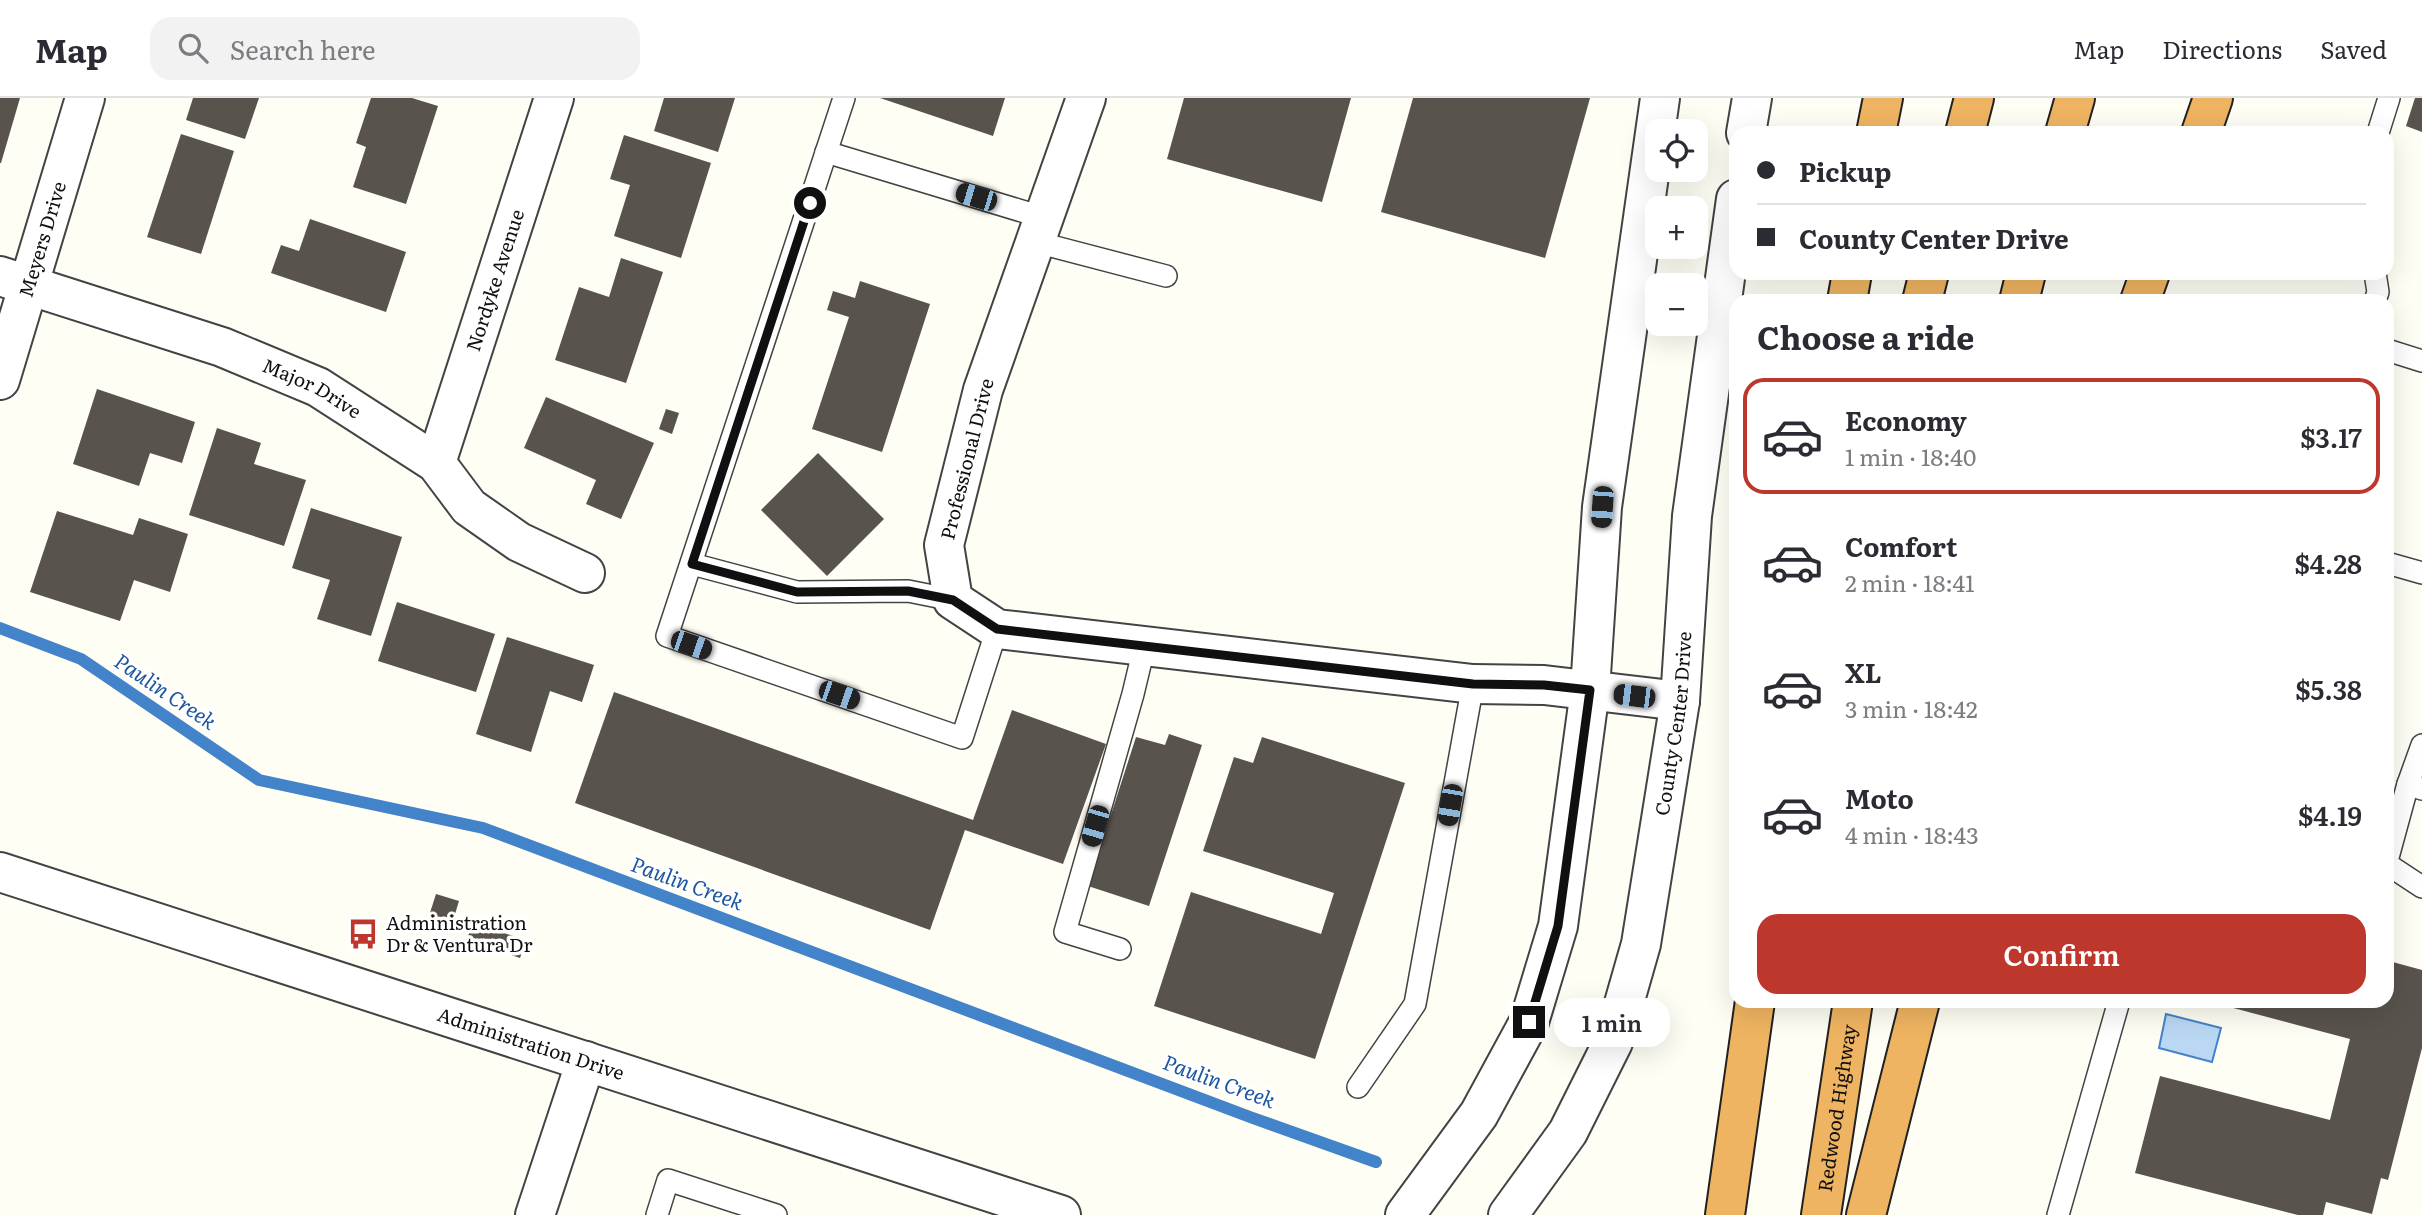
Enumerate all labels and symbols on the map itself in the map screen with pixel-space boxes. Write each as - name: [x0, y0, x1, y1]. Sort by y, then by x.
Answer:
- street label: Meyers Drive: [11, 177, 72, 300]
- car: [953, 181, 1000, 213]
- route start: [794, 187, 826, 219]
- street label: Nordyke Avenue: [458, 205, 530, 355]
- street label: Major Drive: [258, 350, 367, 425]
- street label: Professional Drive: [932, 375, 1000, 542]
- car: [1591, 485, 1614, 529]
- car: [668, 628, 715, 662]
- street label: County Center Drive: [1647, 630, 1697, 818]
- water label: Paulin Creek: [109, 644, 224, 736]
- car: [816, 678, 863, 712]
- car: [1612, 683, 1657, 709]
- car: [1437, 782, 1464, 828]
- car: [1080, 803, 1111, 849]
- water label: Paulin Creek: [627, 847, 749, 917]
- place label: Administration Dr & Ventura Dr: [386, 908, 532, 958]
- bus stop icon: Administration Dr & Ventura Dr: [346, 917, 380, 951]
- callout: 1 min: [1554, 998, 1669, 1046]
- street label: Administration Drive: [434, 999, 628, 1086]
- route end: [1513, 1006, 1545, 1038]
- street label: Redwood Highway: [1810, 1022, 1862, 1194]
- water label: Paulin Creek: [1159, 1045, 1281, 1115]

